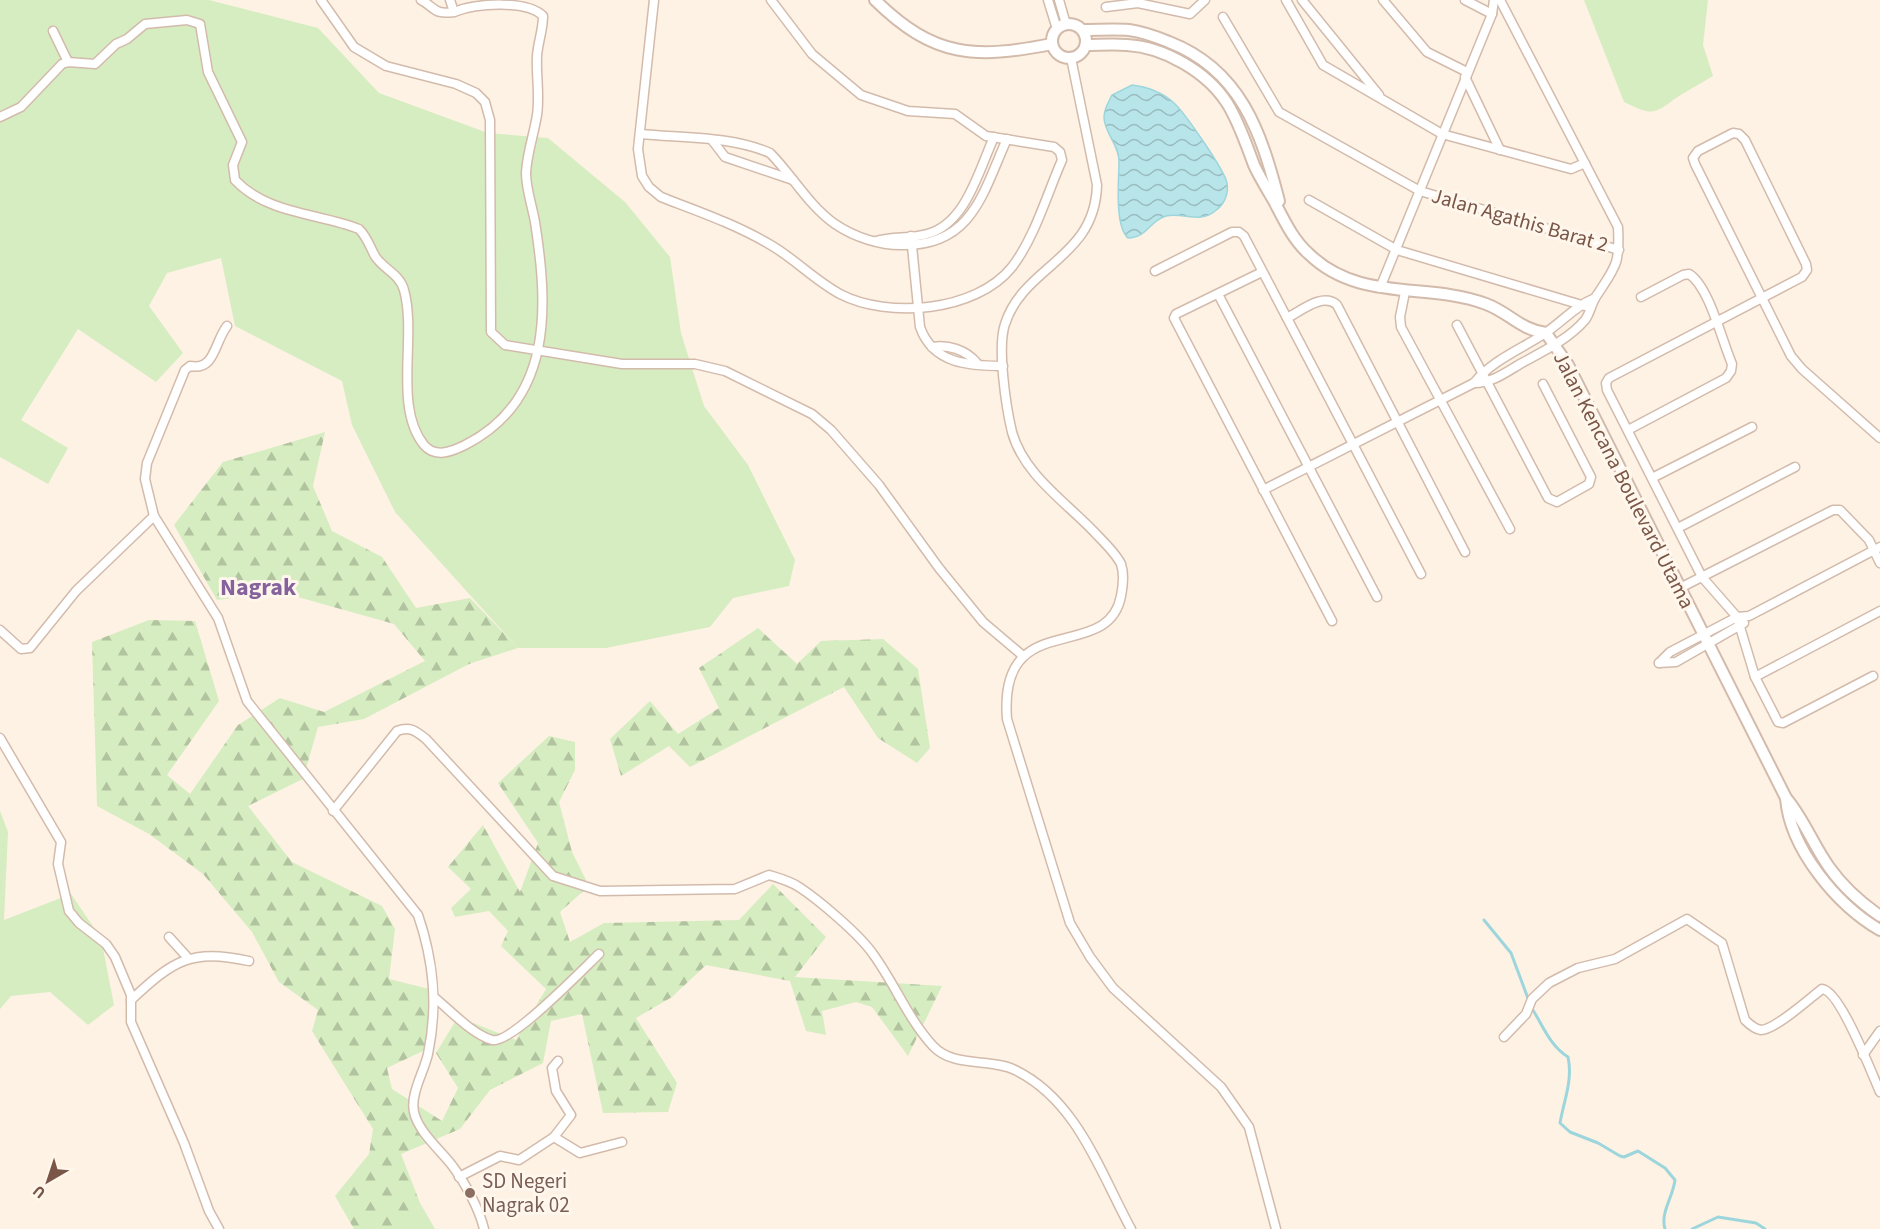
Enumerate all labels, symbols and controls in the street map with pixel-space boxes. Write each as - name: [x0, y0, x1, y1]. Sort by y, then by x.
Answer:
- street label: Jalan Agathis Barat 2: [1428, 180, 1612, 260]
- street label: Jalan Kencana Boulevard Utama: [1546, 346, 1702, 614]
- district label: Nagrak: [220, 570, 297, 605]
- north arrow: [18, 1151, 78, 1211]
- place label: SD Negeri Nagrak 02: [482, 1166, 570, 1220]
- text: U: [28, 1180, 50, 1204]
- marker: SD Negeri Nagrak 02: [463, 1186, 477, 1200]

